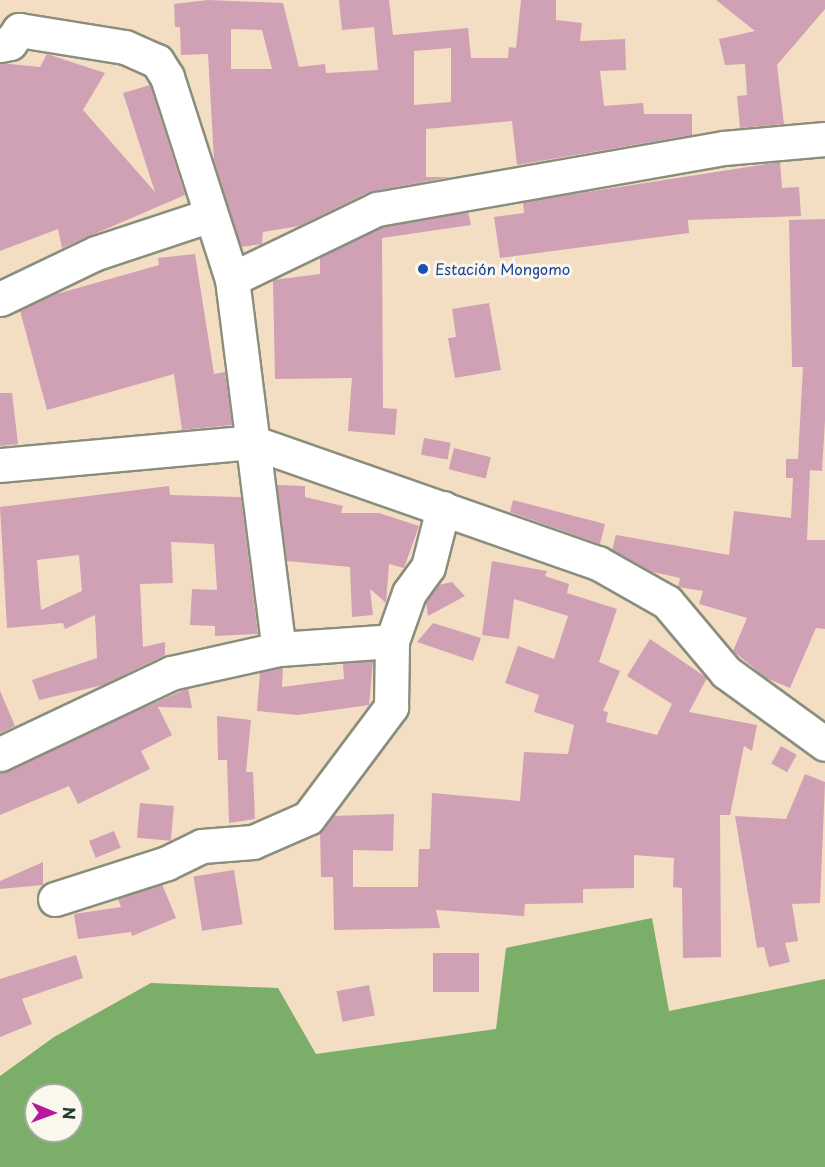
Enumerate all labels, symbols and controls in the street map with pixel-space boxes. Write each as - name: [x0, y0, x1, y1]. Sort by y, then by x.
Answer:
- place label: Estación Mongomo: [435, 260, 571, 278]
- marker: Estación Mongomo: [416, 262, 430, 276]
- north arrow: [24, 1083, 84, 1143]
- text: N: [58, 1107, 82, 1120]

